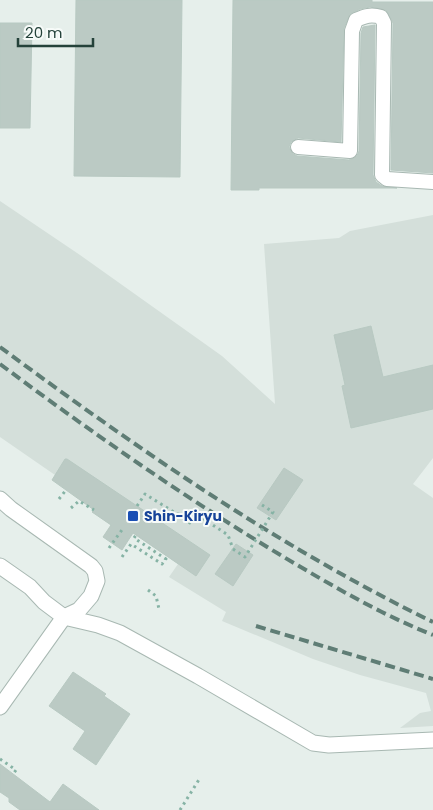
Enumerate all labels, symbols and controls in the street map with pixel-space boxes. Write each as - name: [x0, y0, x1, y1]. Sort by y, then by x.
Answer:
- scale bar: [18, 15, 92, 47]
- text: 20 m: [25, 22, 63, 43]
- place label: Shin-Kiryu: [144, 506, 222, 526]
- marker: Shin-Kiryu: [126, 509, 140, 523]

